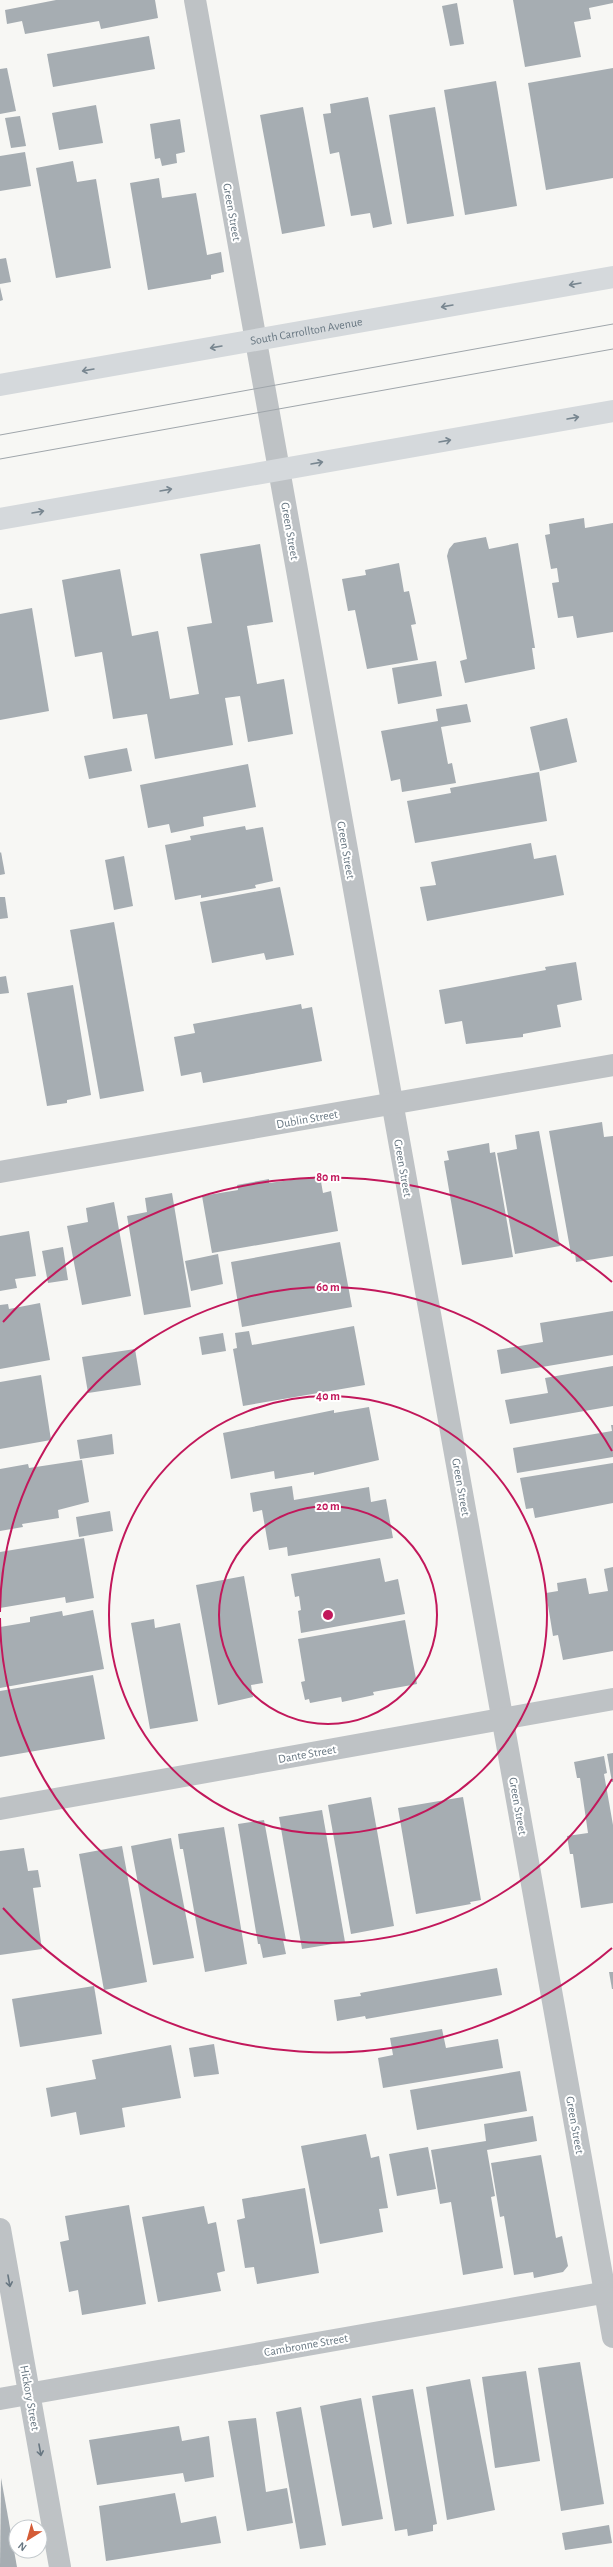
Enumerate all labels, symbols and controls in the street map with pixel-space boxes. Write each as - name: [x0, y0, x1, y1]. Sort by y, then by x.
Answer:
- street label: Green Street: [221, 182, 243, 242]
- one-way arrow: [568, 280, 581, 288]
- one-way arrow: [440, 303, 453, 311]
- street label: South Carrollton Avenue: [249, 315, 363, 347]
- one-way arrow: [210, 343, 223, 351]
- one-way arrow: [82, 366, 95, 374]
- one-way arrow: [566, 414, 579, 422]
- one-way arrow: [438, 437, 451, 445]
- one-way arrow: [310, 459, 323, 467]
- one-way arrow: [160, 485, 173, 493]
- street label: Green Street: [279, 501, 301, 561]
- one-way arrow: [32, 508, 45, 516]
- street label: Green Street: [335, 820, 357, 880]
- street label: Dublin Street: [275, 1108, 339, 1130]
- street label: Green Street: [392, 1138, 414, 1198]
- text: 80 m: [316, 1171, 340, 1183]
- text: 60 m: [316, 1281, 340, 1293]
- text: 40 m: [316, 1390, 340, 1402]
- street label: Green Street: [450, 1457, 472, 1517]
- text: 20 m: [316, 1500, 340, 1512]
- centre of rings: [321, 1608, 335, 1622]
- street label: Dante Street: [277, 1743, 337, 1765]
- street label: Green Street: [507, 1776, 529, 1836]
- street label: Green Street: [564, 2095, 586, 2155]
- one-way arrow: [6, 2274, 14, 2287]
- street label: Cambronne Street: [263, 2332, 349, 2358]
- street label: Hickory Street: [17, 2364, 42, 2432]
- one-way arrow: [36, 2443, 44, 2456]
- north arrow: [8, 2519, 48, 2559]
- text: N: [16, 2540, 29, 2553]

